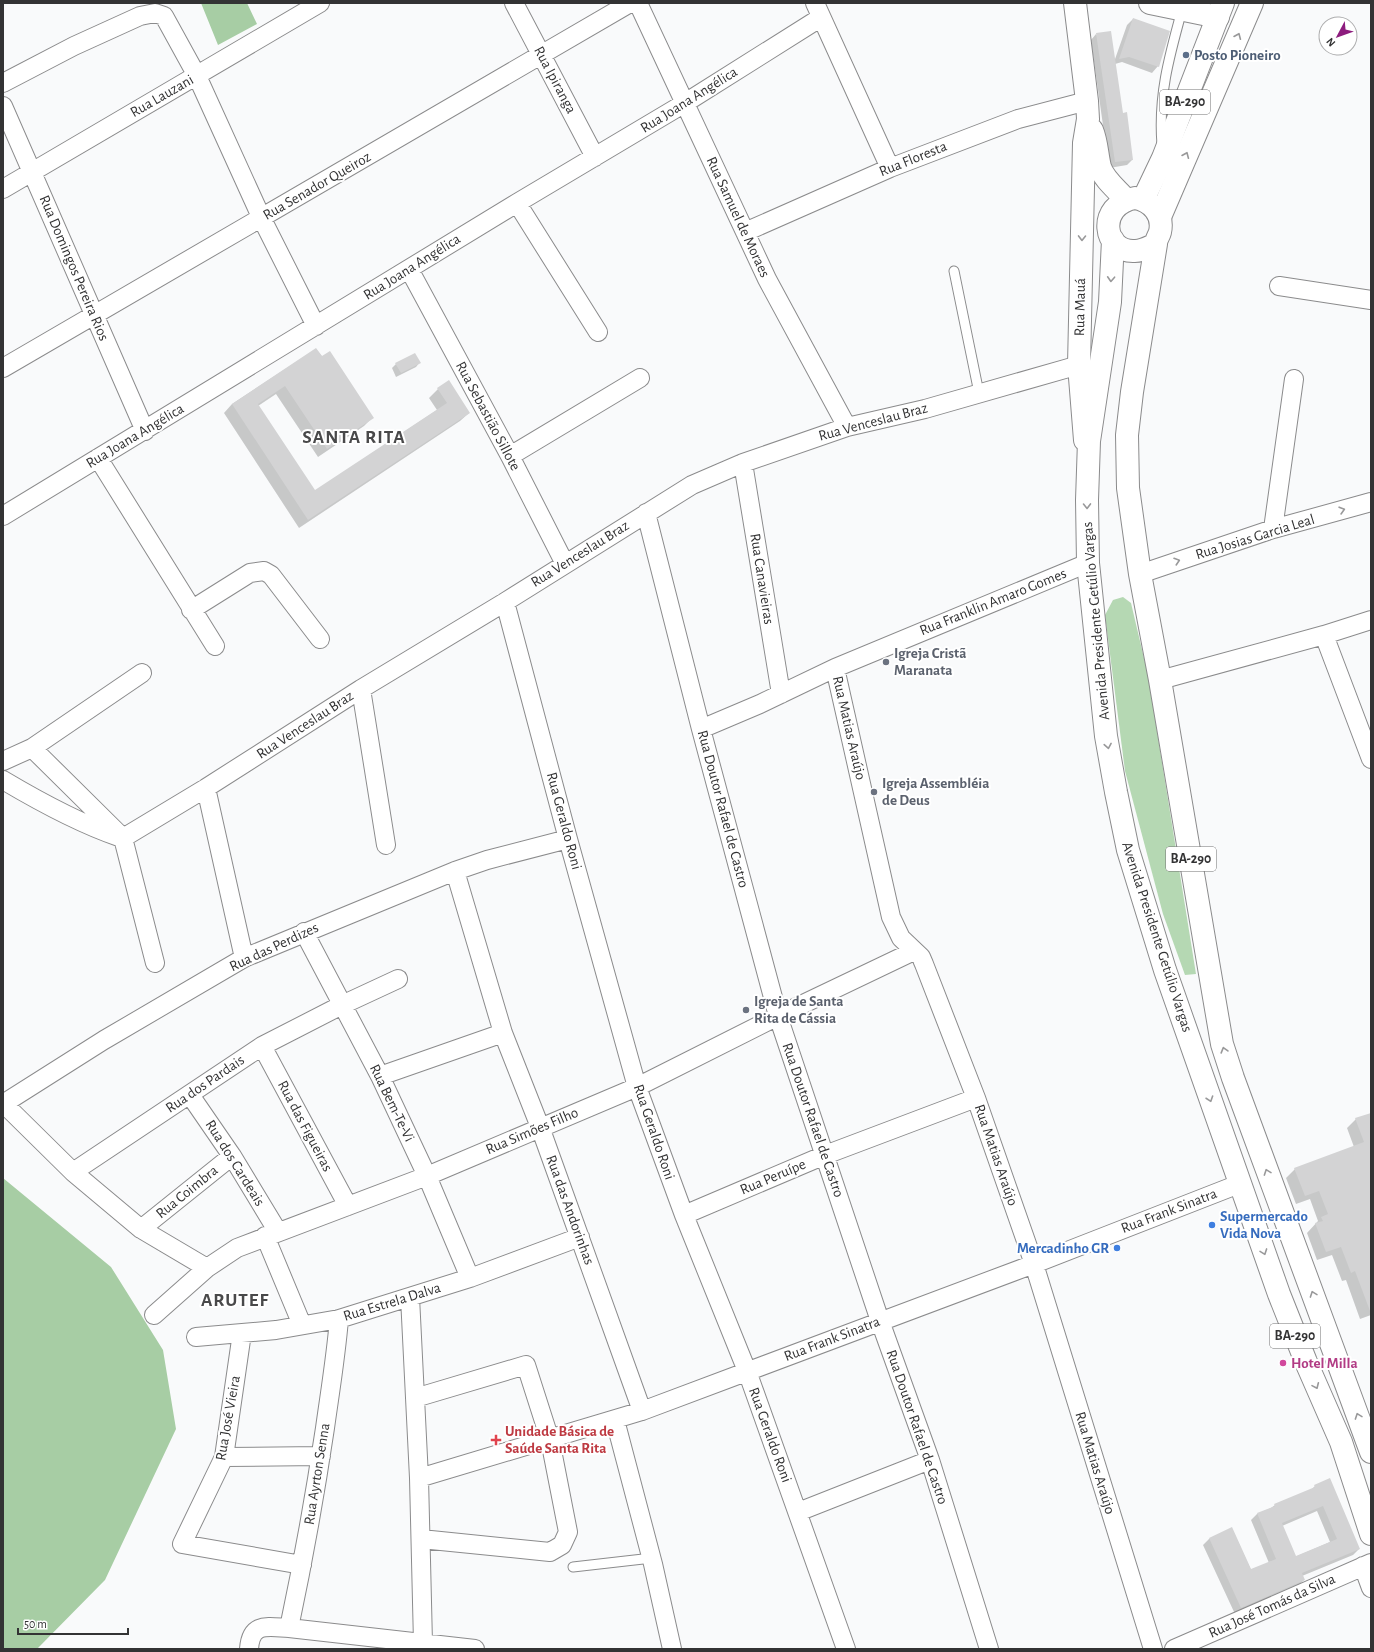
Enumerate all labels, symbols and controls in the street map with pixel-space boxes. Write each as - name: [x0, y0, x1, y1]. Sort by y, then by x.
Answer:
- north arrow: [1318, 16, 1358, 56]
- one-way arrow: [1233, 32, 1241, 39]
- text: N: [1324, 36, 1337, 49]
- street label: Rua Ipiranga: [531, 44, 579, 116]
- place label: Posto Pioneiro: [1194, 48, 1281, 63]
- marker: Posto Pioneiro: [1181, 50, 1191, 60]
- street label: Rua Joana Angélica: [638, 64, 740, 136]
- street label: Rua Lauzani: [128, 72, 196, 120]
- road number: BA-290: [1160, 90, 1210, 114]
- street label: Rua Floresta: [877, 139, 949, 179]
- street label: Rua Senador Queiroz: [261, 149, 373, 223]
- one-way arrow: [1181, 152, 1189, 160]
- street label: Rua Samuel de Moraes: [703, 154, 773, 280]
- street label: Rua Domingos Pereira Rios: [37, 193, 111, 343]
- street label: Rua Joana Angélica: [361, 231, 463, 303]
- one-way arrow: [1078, 235, 1086, 241]
- one-way arrow: [1107, 276, 1116, 282]
- street label: Rua Mauá: [1072, 278, 1088, 336]
- street label: Rua Sebastião Sillote: [453, 359, 523, 473]
- street label: Rua Venceslau Braz: [817, 400, 929, 444]
- street label: Rua Joana Angélica: [84, 401, 187, 471]
- district label: SANTA RITA: [302, 428, 406, 447]
- one-way arrow: [1083, 503, 1091, 509]
- one-way arrow: [1338, 506, 1345, 515]
- street label: Rua Josias Garcia Leal: [1194, 512, 1316, 562]
- street label: Rua Venceslau Braz: [528, 518, 632, 590]
- street label: Avenida Presidente Getúlio Vargas: [1080, 521, 1112, 721]
- street label: Rua Canavieiras: [747, 532, 777, 626]
- one-way arrow: [1174, 558, 1181, 566]
- street label: Rua Franklin Amaro Gomes: [917, 566, 1069, 638]
- place label: Igreja Cristã Maranata: [894, 646, 966, 678]
- marker: Igreja Cristã Maranata: [881, 657, 891, 667]
- street label: Rua Matias Araújo: [830, 675, 868, 781]
- street label: Rua Venceslau Braz: [254, 688, 356, 762]
- street label: Rua Doutor Rafael de Castro: [695, 729, 751, 889]
- one-way arrow: [1103, 743, 1112, 750]
- street label: Rua Geraldo Roni: [544, 771, 584, 871]
- place label: Igreja Assembléia de Deus: [882, 776, 989, 808]
- marker: Igreja Assembléia de Deus: [869, 787, 879, 797]
- street label: Avenida Presidente Getúlio Vargas: [1119, 840, 1195, 1034]
- road number: BA-290: [1166, 847, 1216, 871]
- street label: Rua das Perdizes: [227, 920, 321, 974]
- place label: Igreja de Santa Rita de Cássia: [754, 994, 843, 1026]
- marker: Igreja de Santa Rita de Cássia: [741, 1005, 751, 1015]
- street label: Rua Doutor Rafael de Castro: [779, 1041, 847, 1199]
- one-way arrow: [1220, 1046, 1229, 1053]
- street label: Rua dos Pardais: [163, 1052, 247, 1116]
- street label: Rua Bem-Te-Vi: [367, 1062, 417, 1144]
- street label: Rua das Figueiras: [275, 1078, 335, 1174]
- street label: Rua Geraldo Roni: [631, 1082, 677, 1182]
- one-way arrow: [1206, 1096, 1214, 1103]
- street label: Rua Matias Araújo: [972, 1102, 1020, 1208]
- street label: Rua Simões Filho: [483, 1105, 581, 1157]
- street label: Rua dos Cardeais: [203, 1117, 267, 1209]
- street label: Rua das Andorinhas: [543, 1153, 597, 1267]
- street label: Rua Peruípe: [738, 1156, 808, 1198]
- street label: Rua Coimbra: [153, 1163, 221, 1221]
- one-way arrow: [1264, 1169, 1272, 1176]
- street label: Rua Frank Sinatra: [1119, 1186, 1219, 1236]
- place label: Supermercado Vida Nova: [1220, 1209, 1308, 1241]
- marker: Supermercado Vida Nova: [1207, 1220, 1217, 1230]
- place label: Mercadinho GR: [1017, 1241, 1109, 1256]
- marker: Mercadinho GR: [1112, 1243, 1122, 1253]
- one-way arrow: [1259, 1249, 1267, 1256]
- street label: Rua Estrela Dalva: [342, 1280, 442, 1324]
- one-way arrow: [1309, 1290, 1317, 1297]
- district label: ARUTEF: [201, 1291, 269, 1310]
- street label: Rua Frank Sinatra: [782, 1314, 882, 1364]
- road number: BA-290: [1270, 1324, 1320, 1348]
- street label: Rua Doutor Rafael de Castro: [883, 1348, 951, 1506]
- place label: Hotel Milla: [1291, 1356, 1358, 1371]
- marker: Hotel Milla: [1278, 1358, 1288, 1368]
- street label: Rua José Vieira: [213, 1374, 243, 1462]
- one-way arrow: [1311, 1382, 1319, 1390]
- street label: Rua Geraldo Roni: [746, 1385, 794, 1485]
- street label: Rua Matias Araújo: [1072, 1410, 1118, 1516]
- one-way arrow: [1354, 1412, 1362, 1419]
- street label: Rua Ayrton Senna: [302, 1422, 332, 1526]
- place label: Unidade Básica de Saúde Santa Rita: [505, 1424, 614, 1456]
- marker: Unidade Básica de Saúde Santa Rita: [490, 1434, 502, 1446]
- street label: Rua José Tomás da Silva: [1206, 1571, 1338, 1641]
- scale bar: [18, 1610, 128, 1636]
- text: 50 m: [24, 1618, 47, 1630]

